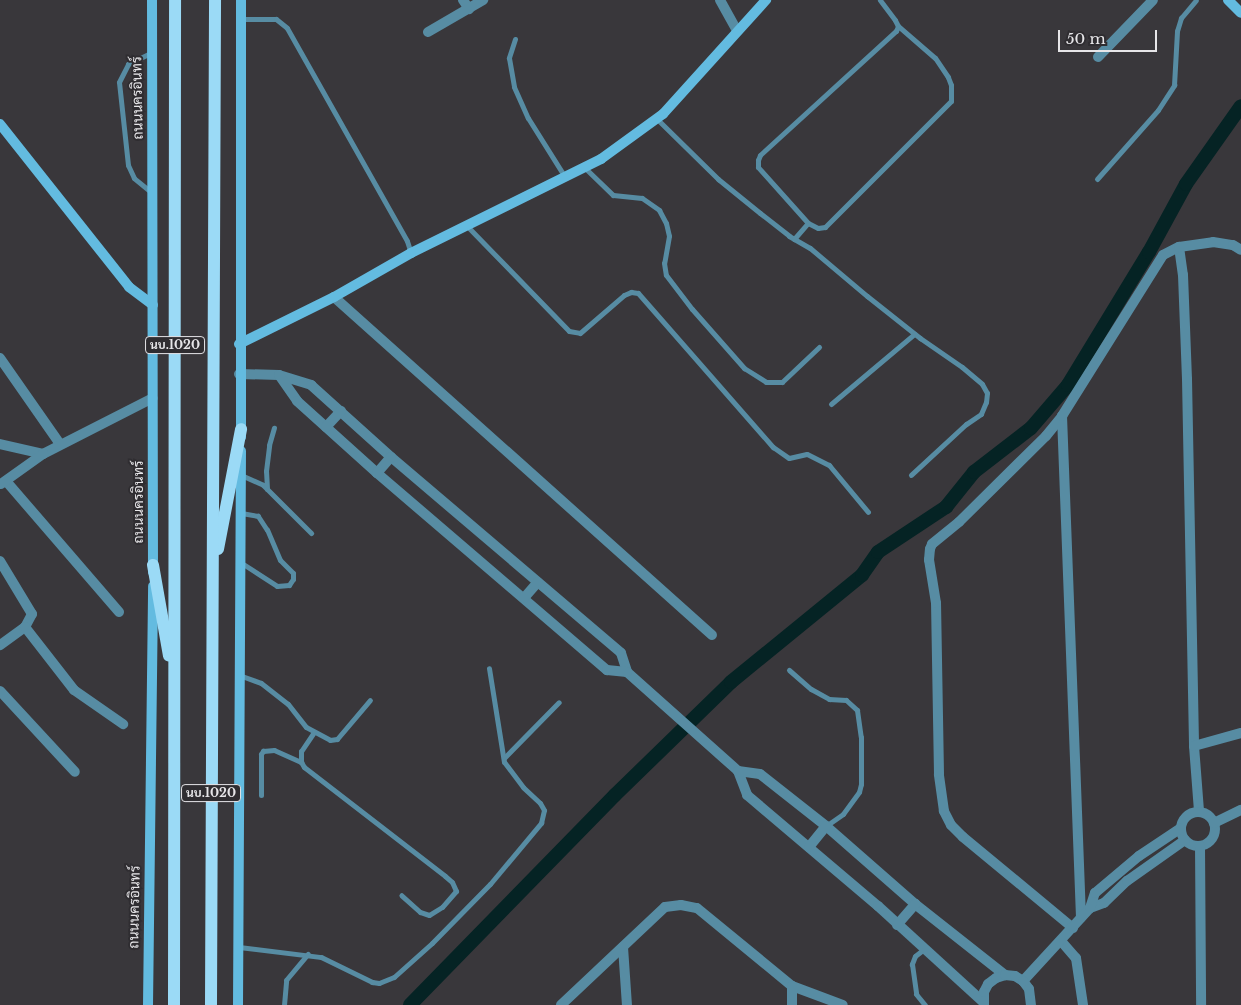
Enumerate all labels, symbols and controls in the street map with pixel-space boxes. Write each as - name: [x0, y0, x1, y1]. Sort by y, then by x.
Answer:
- scale bar: [1061, 20, 1160, 52]
- text: 50 m: [1066, 29, 1106, 48]
- street label: ถนนนครอินทร์: [128, 56, 146, 140]
- road number: นบ.1020: [145, 336, 205, 354]
- street label: ถนนนครอินทร์: [130, 460, 146, 544]
- road number: นบ.1020: [181, 784, 241, 802]
- street label: ถนนนครอินทร์: [125, 865, 143, 949]

